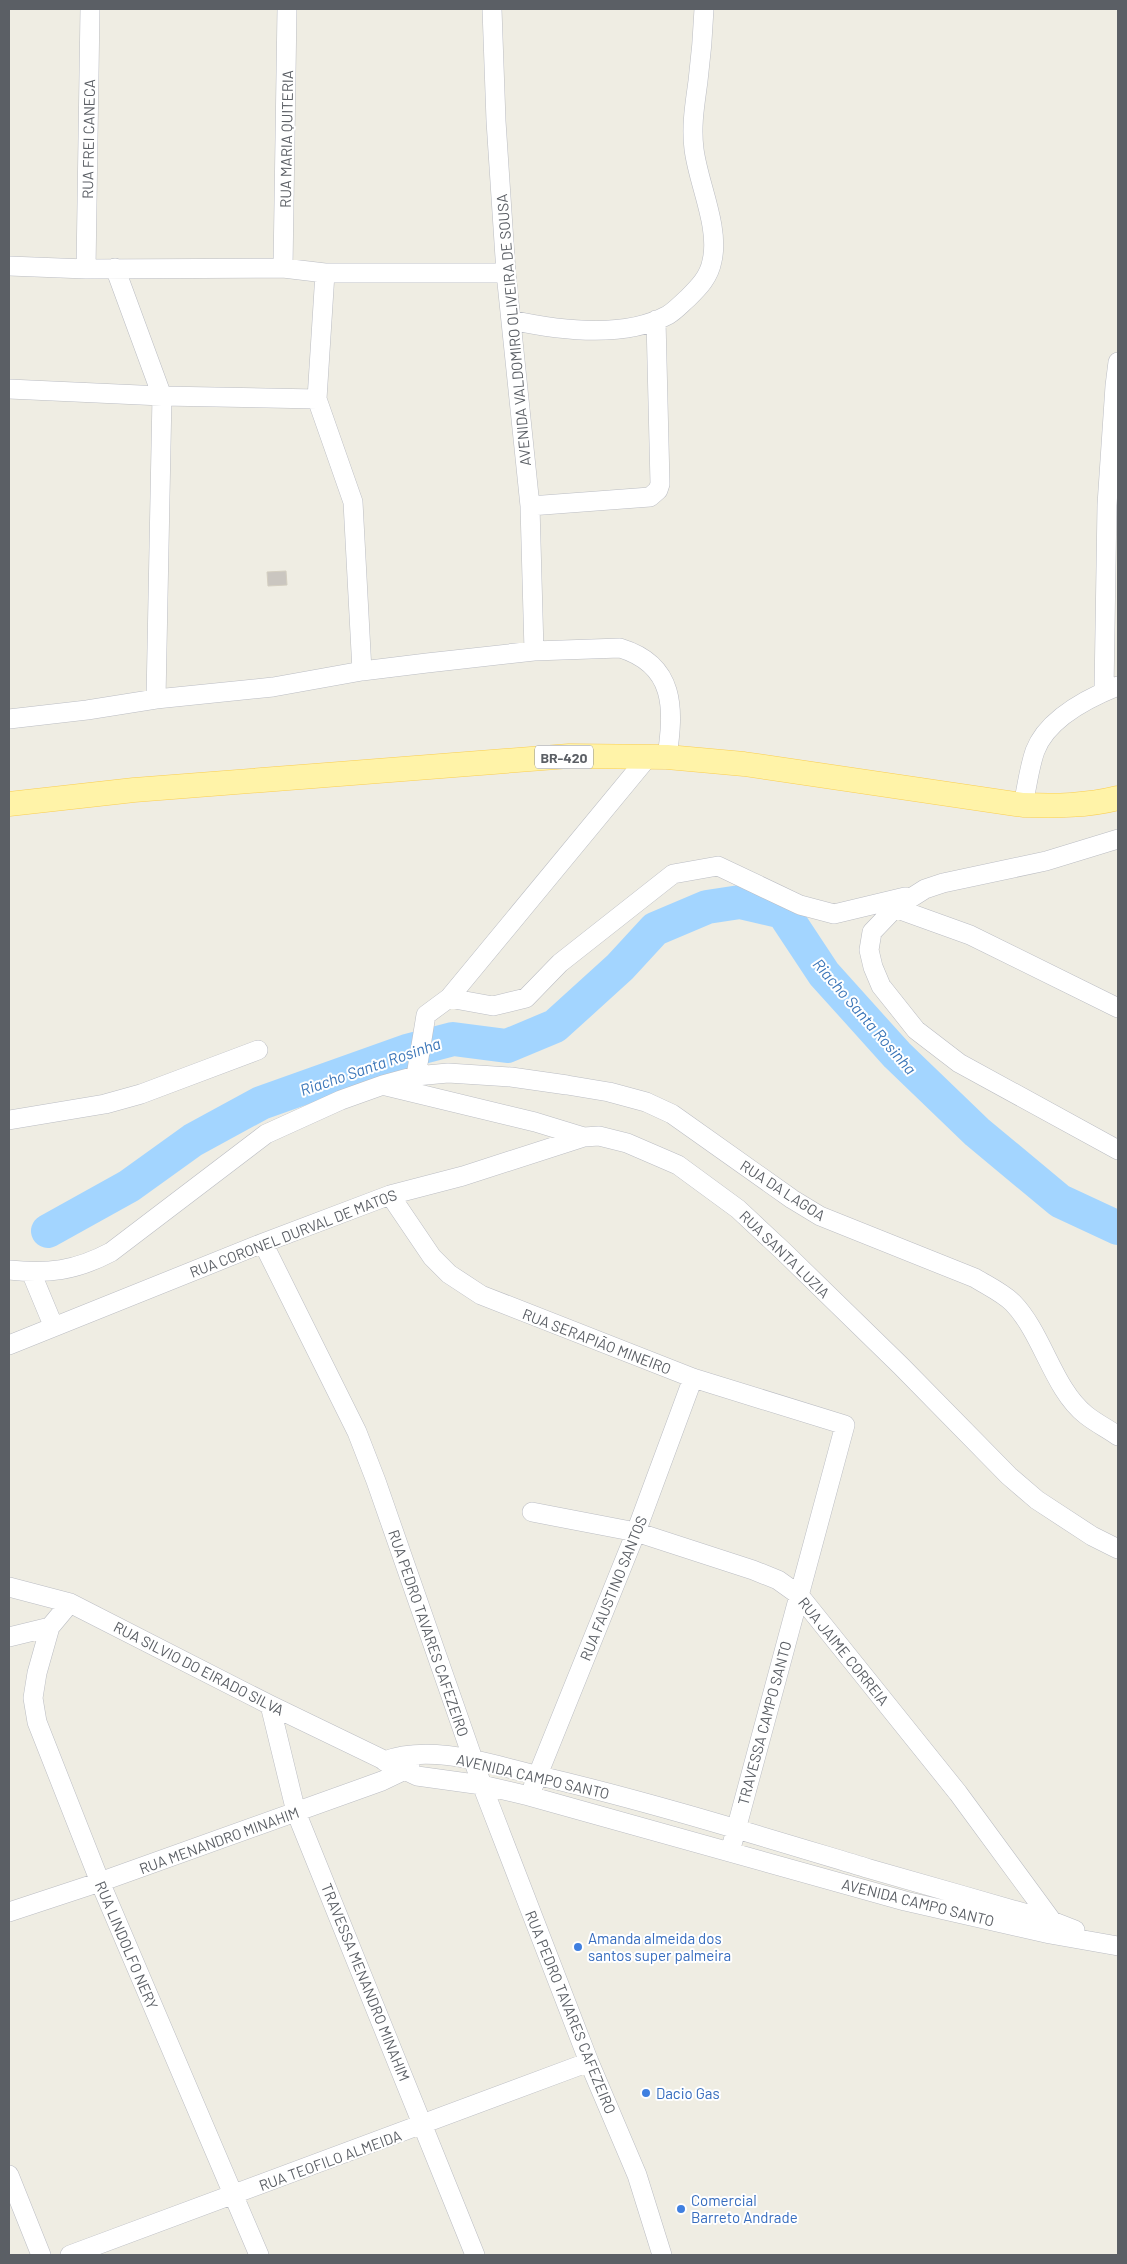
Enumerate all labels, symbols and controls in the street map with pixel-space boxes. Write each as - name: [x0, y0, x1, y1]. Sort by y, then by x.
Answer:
- street label: RUA MARIA QUITERIA: [276, 70, 296, 208]
- street label: RUA FREI CANECA: [78, 79, 98, 199]
- street label: AVENIDA VALDOMIRO OLIVEIRA DE SOUSA: [492, 193, 534, 467]
- road number: BR-420: [535, 746, 593, 769]
- water label: Riacho Santa Rosinha: [809, 954, 921, 1078]
- water label: Riacho Santa Rosinha: [297, 1033, 443, 1099]
- street label: RUA DA LAGOA: [737, 1156, 829, 1224]
- street label: RUA CORONEL DURVAL DE MATOS: [187, 1185, 399, 1281]
- street label: RUA SANTA LUZIA: [736, 1206, 834, 1302]
- street label: RUA SERAPIÃO MINEIRO: [520, 1304, 674, 1378]
- street label: RUA FAUSTINO SANTOS: [576, 1513, 650, 1663]
- street label: RUA PEDRO TAVARES CAFEZEIRO: [385, 1527, 473, 1739]
- street label: RUA JAIME CORREIA: [795, 1593, 893, 1709]
- street label: RUA SILVIO DO EIRADO SILVA: [111, 1617, 287, 1719]
- street label: TRAVESSA CAMPO SANTO: [733, 1639, 795, 1807]
- street label: AVENIDA CAMPO SANTO: [455, 1750, 611, 1802]
- street label: RUA MENANDRO MINAHIM: [137, 1803, 301, 1877]
- street label: AVENIDA CAMPO SANTO: [840, 1874, 996, 1930]
- street label: RUA LINDOLFO NERY: [92, 1878, 162, 2012]
- street label: TRAVESSA MENANDRO MINAHIM: [318, 1880, 414, 2084]
- street label: RUA PEDRO TAVARES CAFEZEIRO: [522, 1908, 620, 2116]
- place label: Amanda almeida dos santos super palmeira: [588, 1929, 731, 1964]
- marker: Amanda almeida dos santos super palmeira: [572, 1941, 584, 1953]
- place label: Dacio Gas: [656, 2084, 720, 2102]
- marker: Dacio Gas: [640, 2087, 652, 2099]
- street label: RUA TEOFILO ALMEIDA: [256, 2126, 404, 2194]
- place label: Comercial Barreto Andrade: [691, 2191, 798, 2226]
- marker: Comercial Barreto Andrade: [675, 2203, 687, 2215]

